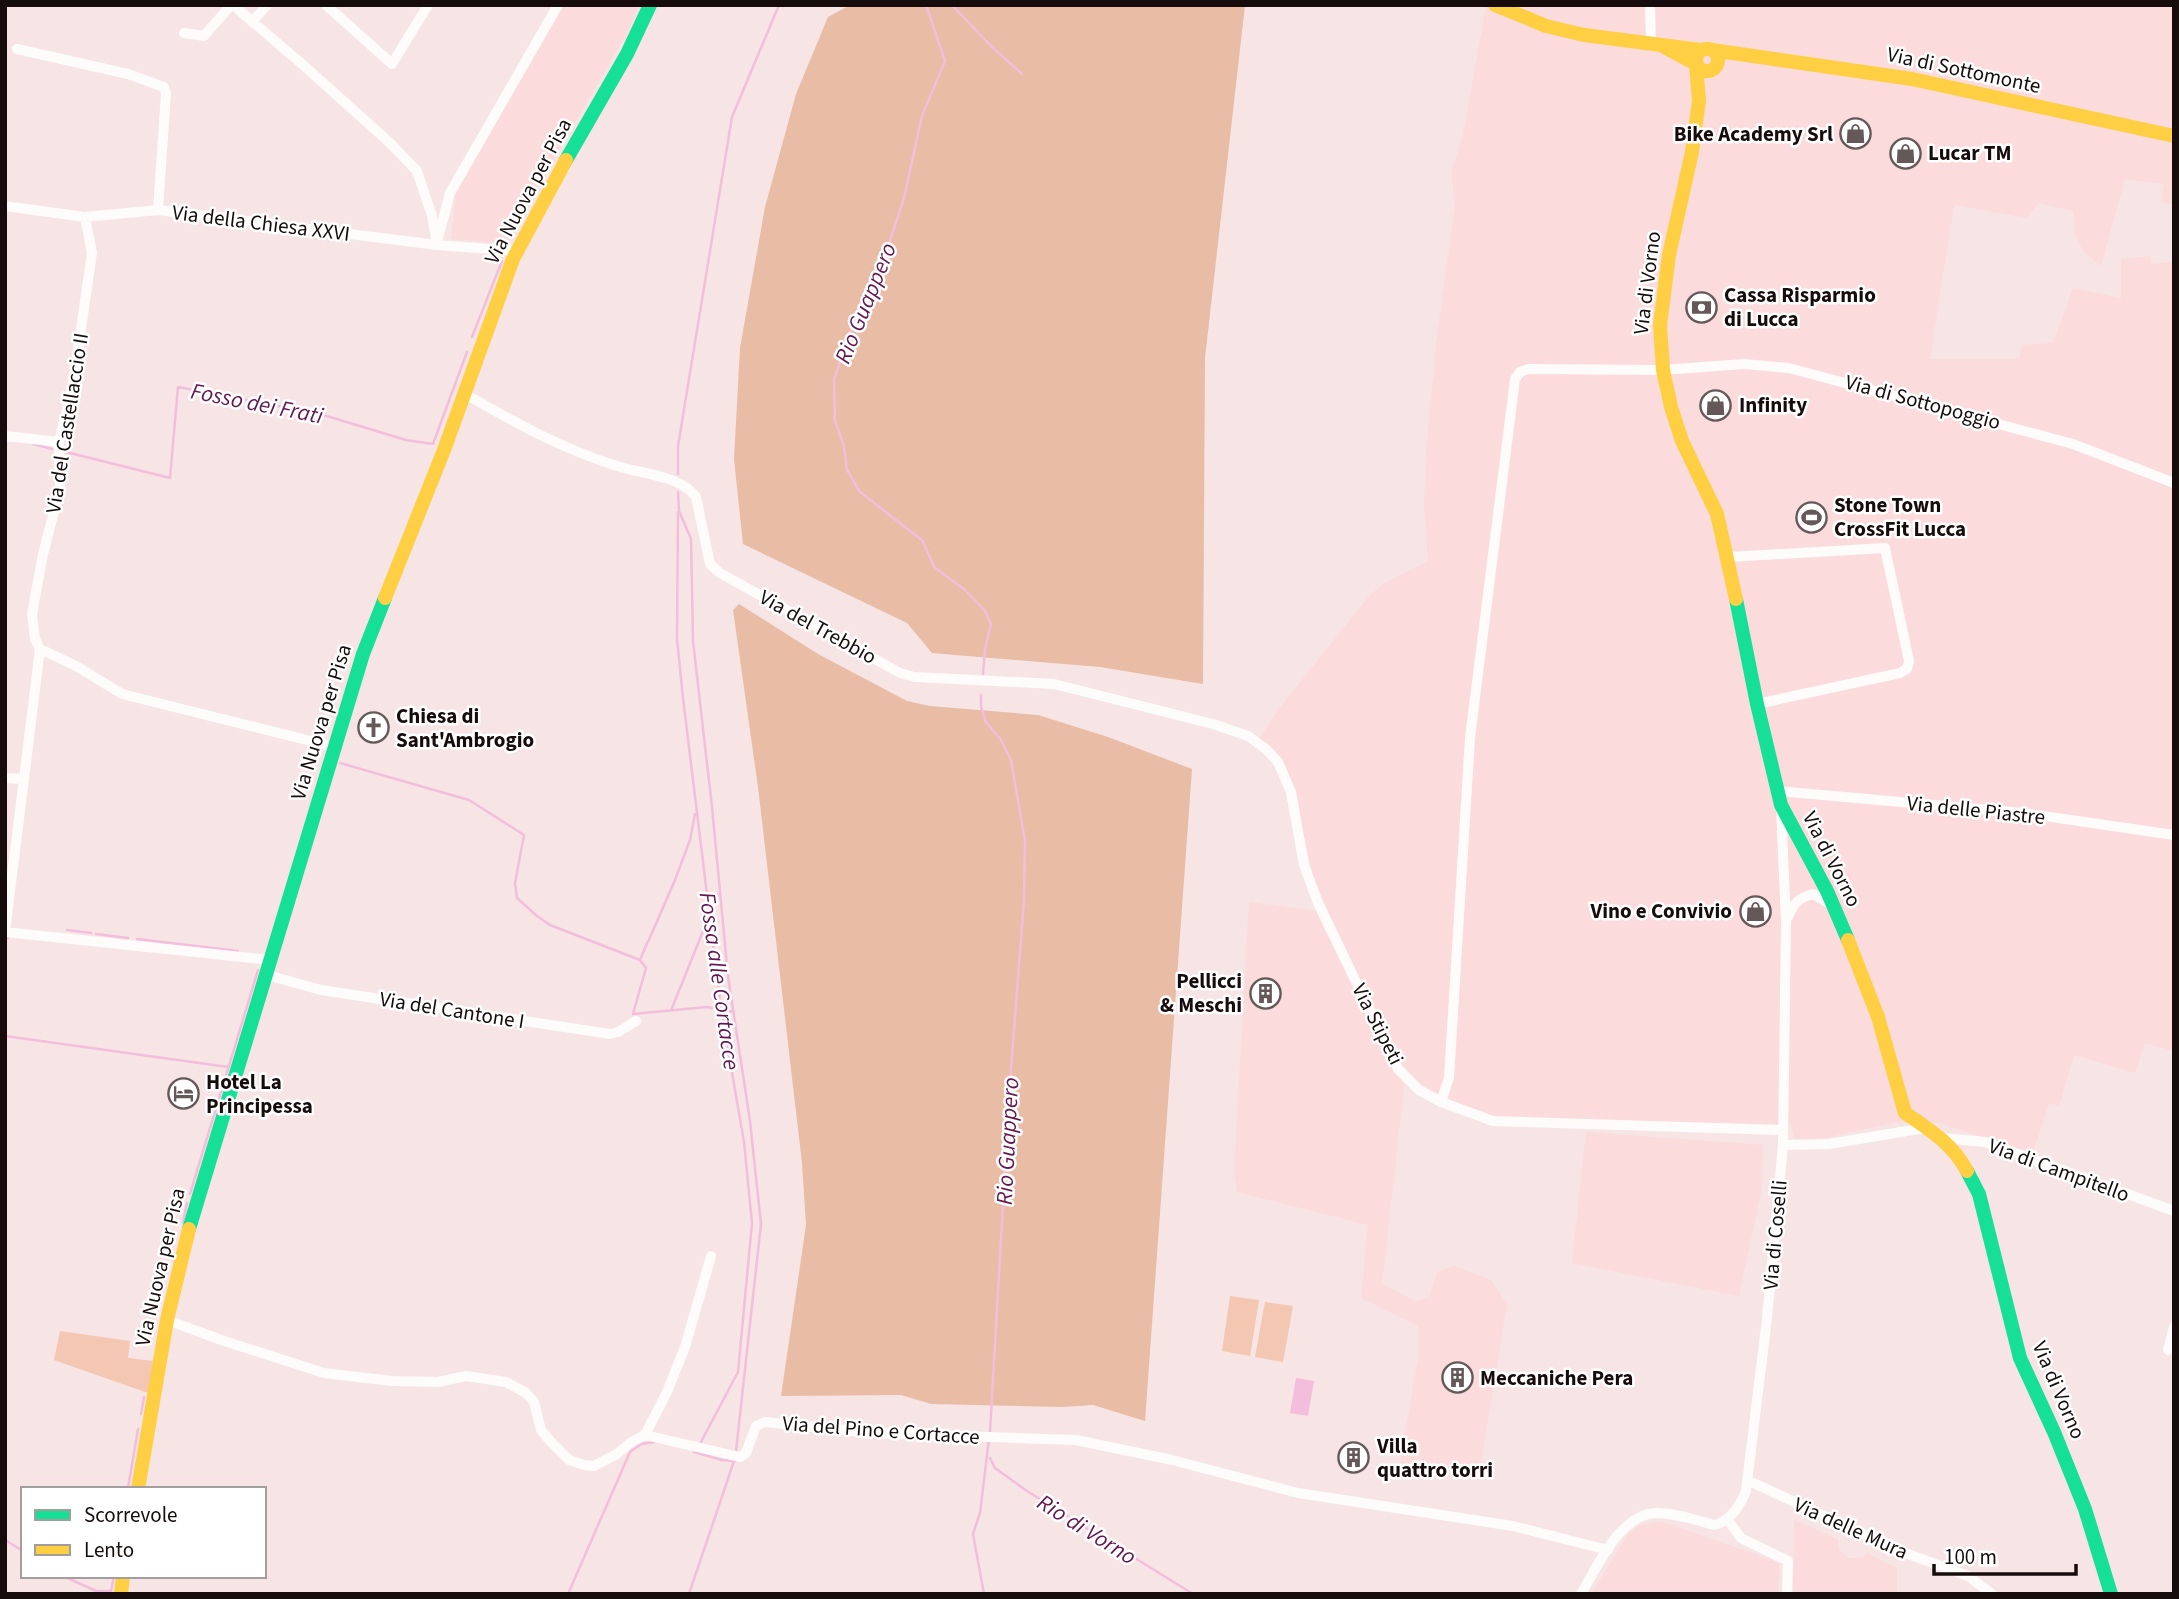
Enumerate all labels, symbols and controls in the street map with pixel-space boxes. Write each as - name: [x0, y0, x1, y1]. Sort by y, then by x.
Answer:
- street label: Via di Sottomonte: [1884, 39, 2044, 101]
- street label: Via Nuova per Pisa: [477, 113, 579, 269]
- shop icon: Bike Academy Srl: [1839, 117, 1873, 151]
- place label: Bike Academy Srl: [1674, 119, 1833, 149]
- shop icon: Lucar TM: [1888, 136, 1922, 170]
- place label: Lucar TM: [1928, 138, 2012, 168]
- street label: Via della Chiesa XXVI: [170, 197, 352, 249]
- street label: Via di Vorno: [1626, 230, 1668, 336]
- water label: Rio Guappero: [826, 238, 905, 369]
- place label: Cassa Risparmio di Lucca: [1724, 280, 1876, 334]
- bank icon: Cassa Risparmio di Lucca: [1684, 290, 1718, 324]
- street label: Via del Castellaccio II: [38, 331, 96, 515]
- street label: Via di Sottopoggio: [1842, 367, 2004, 437]
- water label: Fosso dei Frati: [188, 375, 326, 433]
- shop icon: Infinity: [1699, 388, 1733, 422]
- place label: Infinity: [1739, 390, 1807, 420]
- place label: Stone Town CrossFit Lucca: [1834, 490, 1966, 544]
- sports icon: Stone Town CrossFit Lucca: [1794, 500, 1828, 534]
- street label: Via del Trebbio: [754, 582, 882, 672]
- street label: Via Nuova per Pisa: [283, 641, 359, 803]
- place label: Chiesa di Sant'Ambrogio: [396, 701, 534, 755]
- church icon: Chiesa di Sant'Ambrogio: [356, 711, 390, 745]
- street label: Via delle Piastre: [1905, 788, 2047, 832]
- street label: Via di Vorno: [1795, 806, 1869, 912]
- water label: Fossa alle Cortacce: [691, 890, 748, 1072]
- shop icon: Vino e Convivio: [1738, 894, 1772, 928]
- place label: Vino e Convivio: [1589, 896, 1732, 926]
- place label: Pellicci & Meschi: [1160, 966, 1242, 1020]
- building icon: Pellicci & Meschi: [1248, 976, 1282, 1010]
- street label: Via Stipeti: [1345, 978, 1411, 1070]
- street label: Via del Cantone I: [377, 984, 527, 1036]
- place label: Hotel La Principessa: [206, 1067, 313, 1121]
- water label: Rio Guappero: [988, 1076, 1027, 1206]
- hotel icon: Hotel La Principessa: [166, 1077, 200, 1111]
- street label: Via di Campitello: [1984, 1131, 2134, 1209]
- street label: Via di Coselli: [1755, 1179, 1795, 1291]
- street label: Via Nuova per Pisa: [127, 1185, 193, 1349]
- street label: Via di Vorno: [2025, 1336, 2093, 1444]
- building icon: Meccaniche Pera: [1440, 1361, 1474, 1395]
- place label: Meccaniche Pera: [1480, 1363, 1633, 1393]
- street label: Via del Pino e Cortacce: [781, 1408, 981, 1452]
- place label: Villa quattro torri: [1376, 1431, 1493, 1485]
- building icon: Villa quattro torri: [1337, 1441, 1371, 1475]
- water label: Rio di Vorno: [1031, 1486, 1143, 1573]
- legend: [21, 1487, 266, 1578]
- street label: Via delle Mura: [1789, 1489, 1913, 1567]
- text: Scorrevole: [84, 1500, 178, 1530]
- scale bar: [1934, 1532, 2076, 1576]
- text: Lento: [84, 1535, 134, 1565]
- text: 100 m: [1944, 1542, 1997, 1572]

